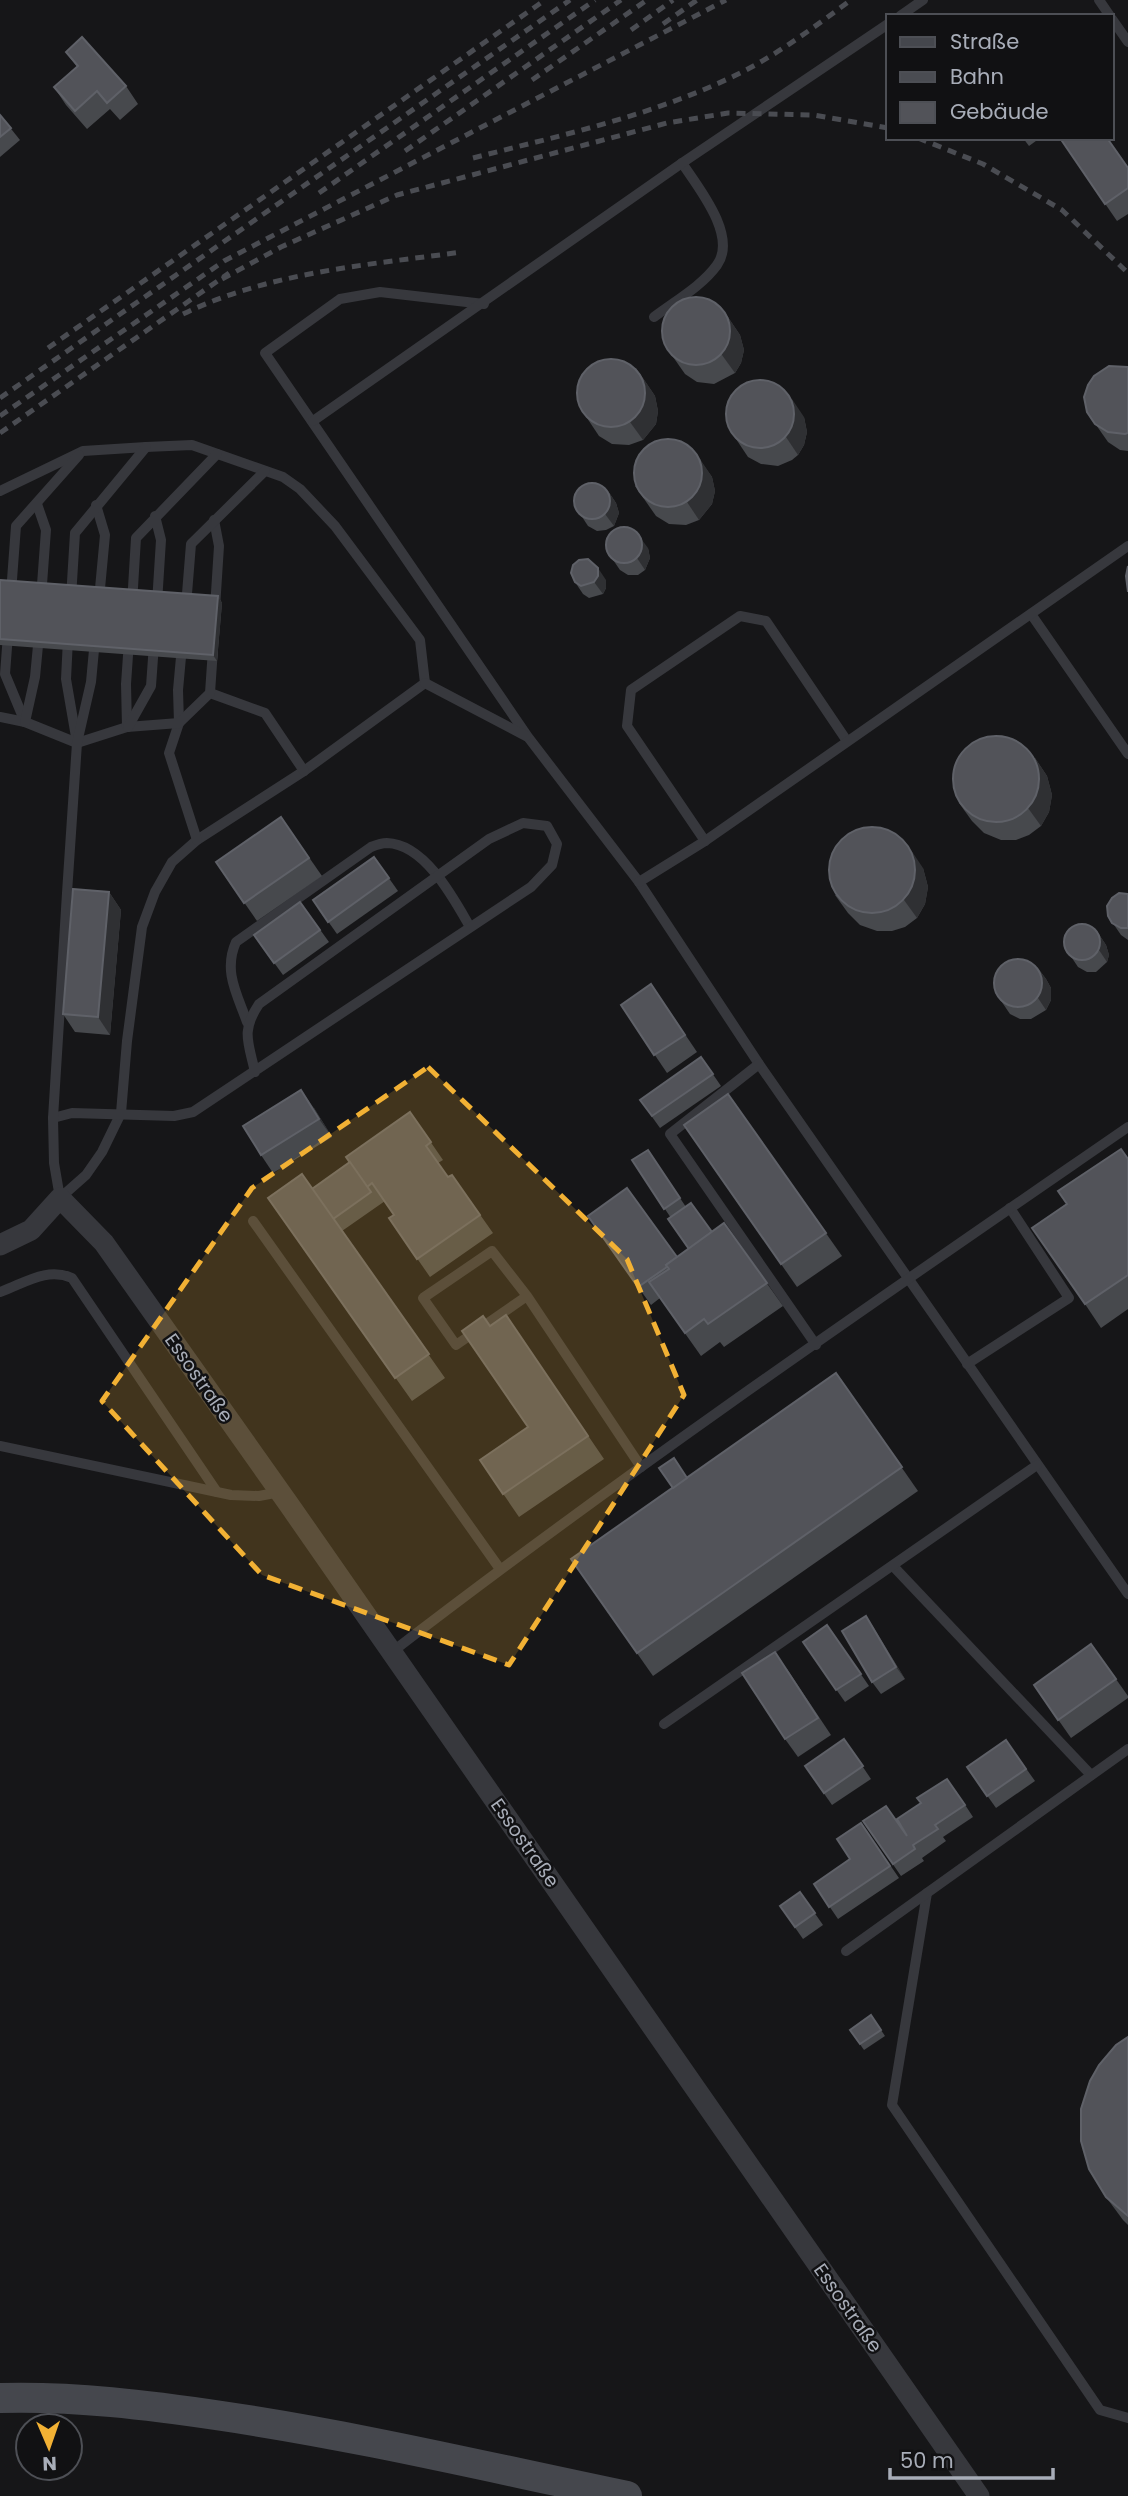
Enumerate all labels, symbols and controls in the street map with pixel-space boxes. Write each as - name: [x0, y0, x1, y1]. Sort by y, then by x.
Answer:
- legend: [886, 14, 1114, 140]
- text: Straße: [950, 27, 1019, 56]
- text: Bahn: [950, 62, 1004, 91]
- text: Gebäude: [950, 97, 1048, 126]
- street label: Essostraße: [158, 1328, 240, 1428]
- street label: Essostraße: [484, 1793, 566, 1893]
- street label: Essostraße: [807, 2258, 889, 2358]
- north arrow: [14, 2412, 84, 2482]
- scale bar: [890, 2436, 1053, 2480]
- text: 50 m: [900, 2446, 954, 2475]
- text: N: [42, 2450, 57, 2477]

